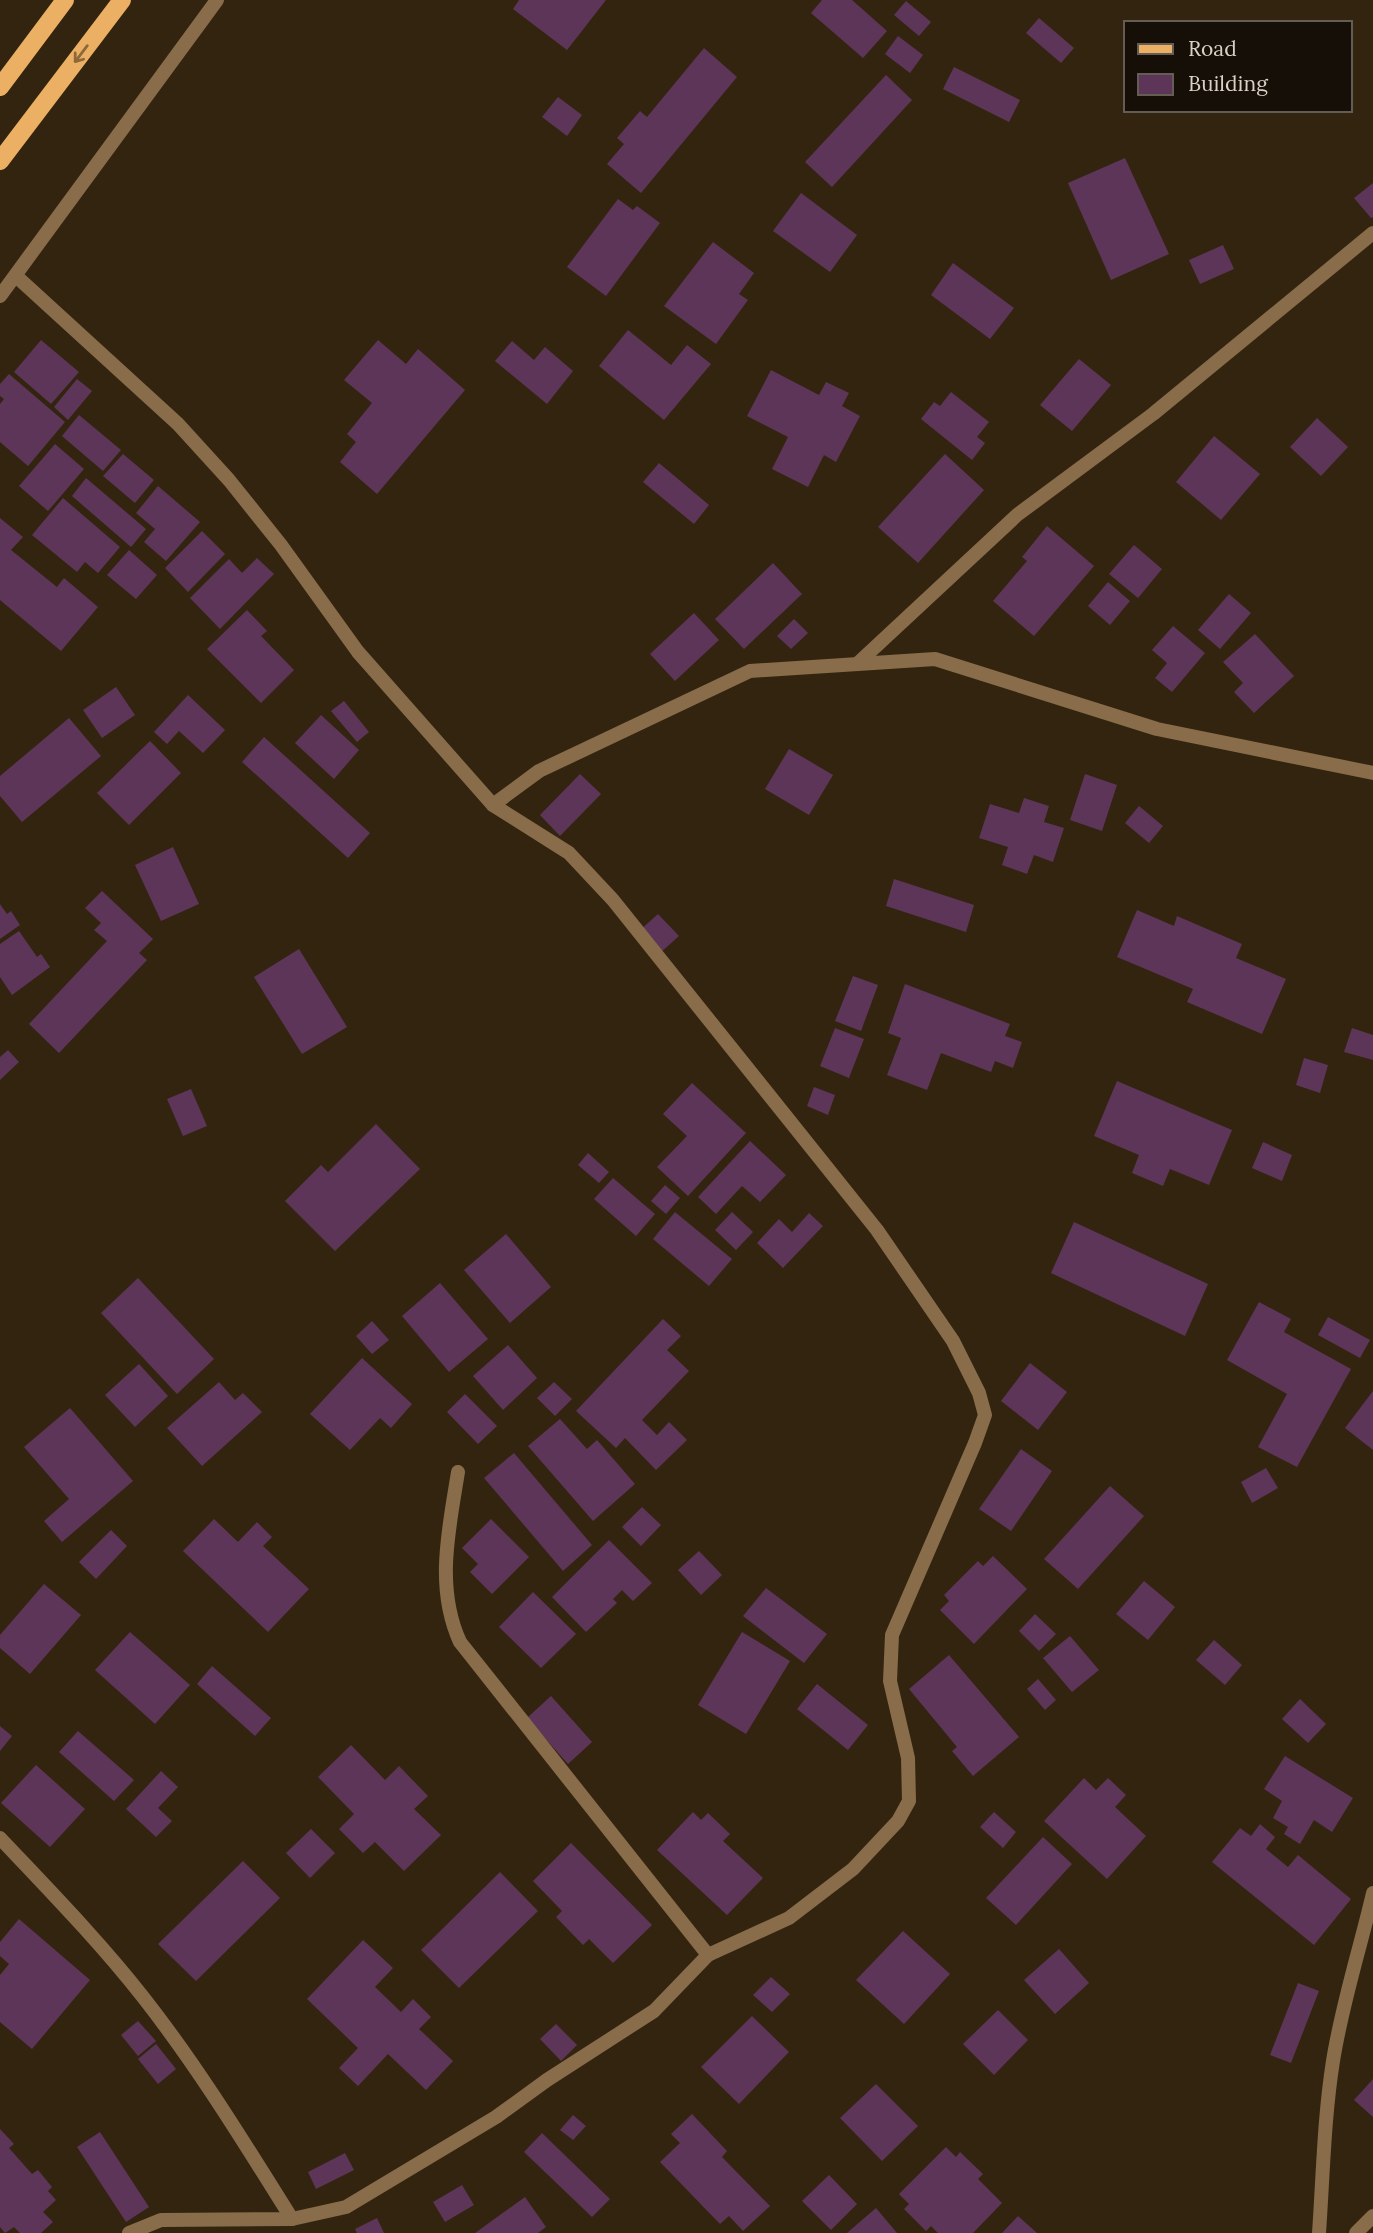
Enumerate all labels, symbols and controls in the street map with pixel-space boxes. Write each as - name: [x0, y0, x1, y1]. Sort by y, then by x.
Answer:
- legend: [1124, 21, 1352, 112]
- text: Road: [1188, 35, 1237, 62]
- one-way arrow: [73, 45, 88, 63]
- text: Building: [1188, 70, 1268, 97]

